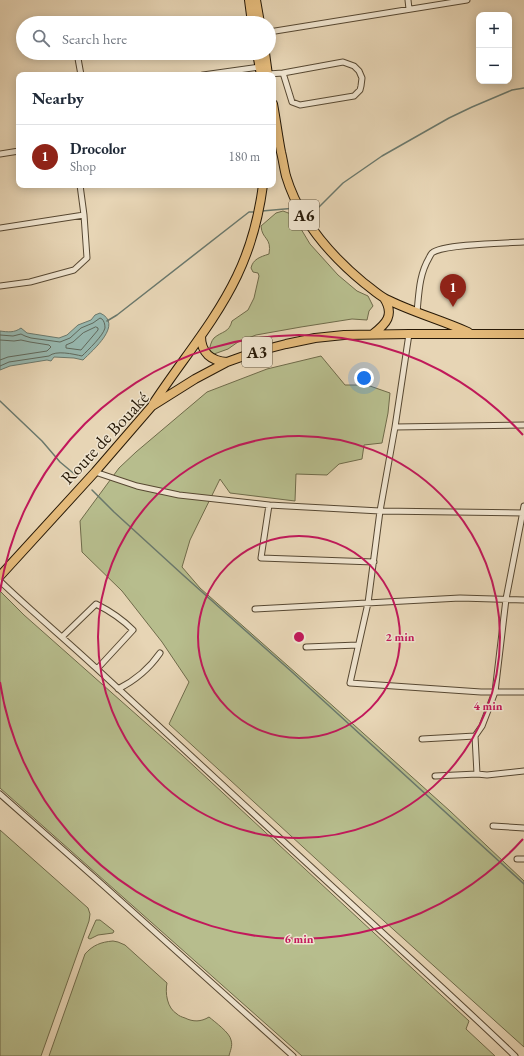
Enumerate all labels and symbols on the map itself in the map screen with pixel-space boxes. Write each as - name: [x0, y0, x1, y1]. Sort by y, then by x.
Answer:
- road number: A6: [289, 200, 319, 230]
- pin: 1: [440, 274, 466, 307]
- road number: A3: [242, 337, 272, 367]
- your location: [354, 368, 374, 388]
- street label: Route de Bouaké: [56, 386, 154, 489]
- text: 2 min: [385, 629, 415, 645]
- centre of rings: [292, 630, 306, 644]
- text: 4 min: [473, 698, 503, 714]
- text: 6 min: [284, 931, 314, 947]

